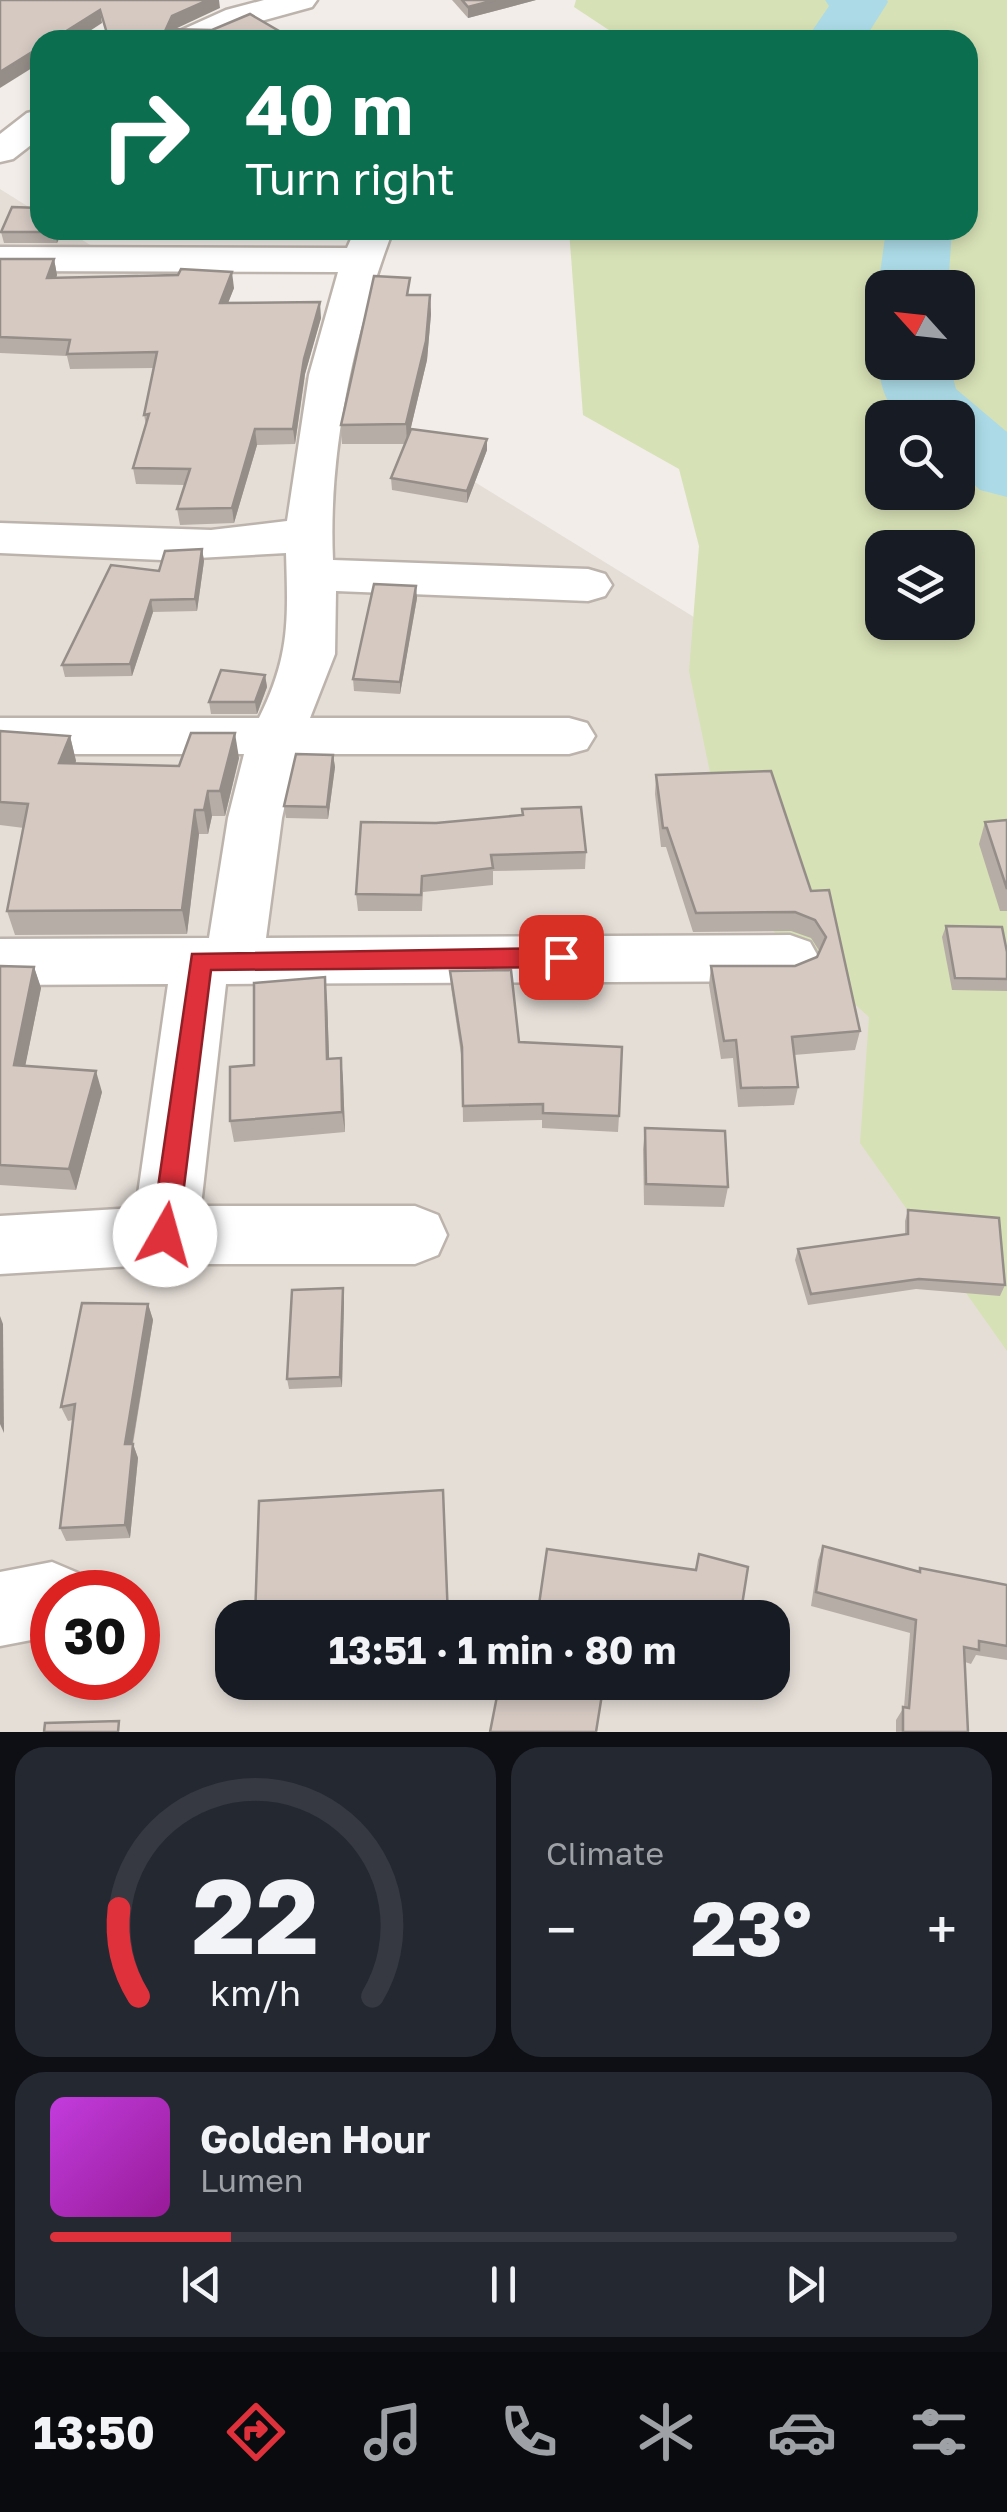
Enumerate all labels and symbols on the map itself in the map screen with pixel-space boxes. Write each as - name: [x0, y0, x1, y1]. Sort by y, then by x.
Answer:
- north arrow: [865, 270, 975, 380]
- pin: [519, 915, 604, 1000]
- position arrow: [113, 1183, 217, 1287]
- speed limit sign: 30: [30, 1570, 160, 1700]

